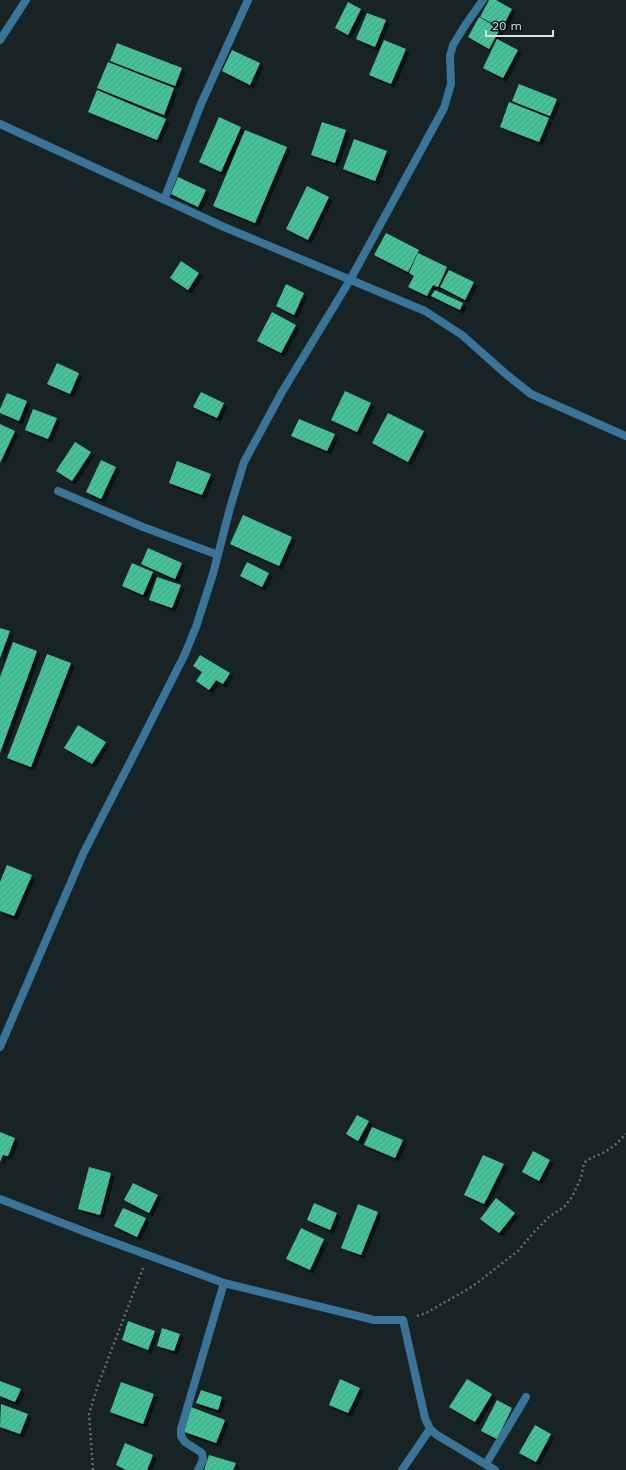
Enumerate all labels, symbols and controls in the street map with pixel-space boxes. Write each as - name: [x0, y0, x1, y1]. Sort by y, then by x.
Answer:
- scale bar: [486, 12, 553, 38]
- text: 20 m: [492, 19, 522, 33]

